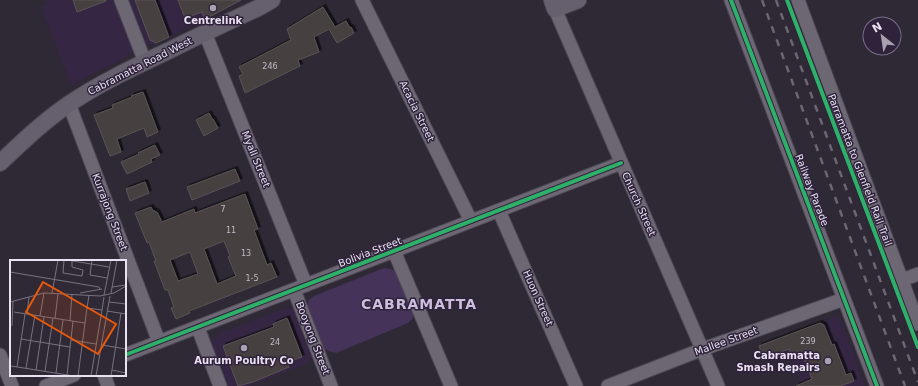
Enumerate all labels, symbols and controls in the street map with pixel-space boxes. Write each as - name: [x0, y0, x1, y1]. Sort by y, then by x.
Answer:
- marker: Centrelink: [208, 3, 218, 13]
- place label: Centrelink: [184, 15, 243, 26]
- north arrow: [862, 16, 902, 56]
- text: N: [870, 20, 884, 36]
- street label: Cabramatta Road West: [86, 35, 194, 97]
- house number: 246: [262, 62, 278, 71]
- street label: Acacia Street: [398, 79, 436, 143]
- street label: Parramatta to Glenfield Rail Trail: [826, 92, 894, 248]
- street label: Myall Street: [240, 129, 272, 189]
- street label: Railway Parade: [793, 152, 831, 228]
- street label: Church Street: [620, 170, 658, 238]
- street label: Kurrajong Street: [90, 172, 130, 252]
- house number: 7: [220, 205, 226, 214]
- house number: 11: [226, 226, 236, 235]
- street label: Bolivia Street: [337, 235, 403, 269]
- house number: 13: [241, 249, 251, 258]
- inset map: [10, 260, 126, 376]
- street label: Huon Street: [521, 268, 555, 328]
- house number: 1-5: [245, 274, 259, 283]
- district label: CABRAMATTA: [361, 296, 477, 312]
- street label: Booyong Street: [294, 300, 332, 376]
- street label: Mallee Street: [693, 324, 759, 357]
- house number: 239: [800, 337, 816, 346]
- house number: 24: [270, 338, 280, 347]
- marker: Aurum Poultry Co: [239, 343, 249, 353]
- place label: Cabramatta Smash Repairs: [736, 350, 820, 373]
- place label: Aurum Poultry Co: [194, 355, 294, 366]
- marker: Cabramatta Smash Repairs: [823, 356, 833, 366]

